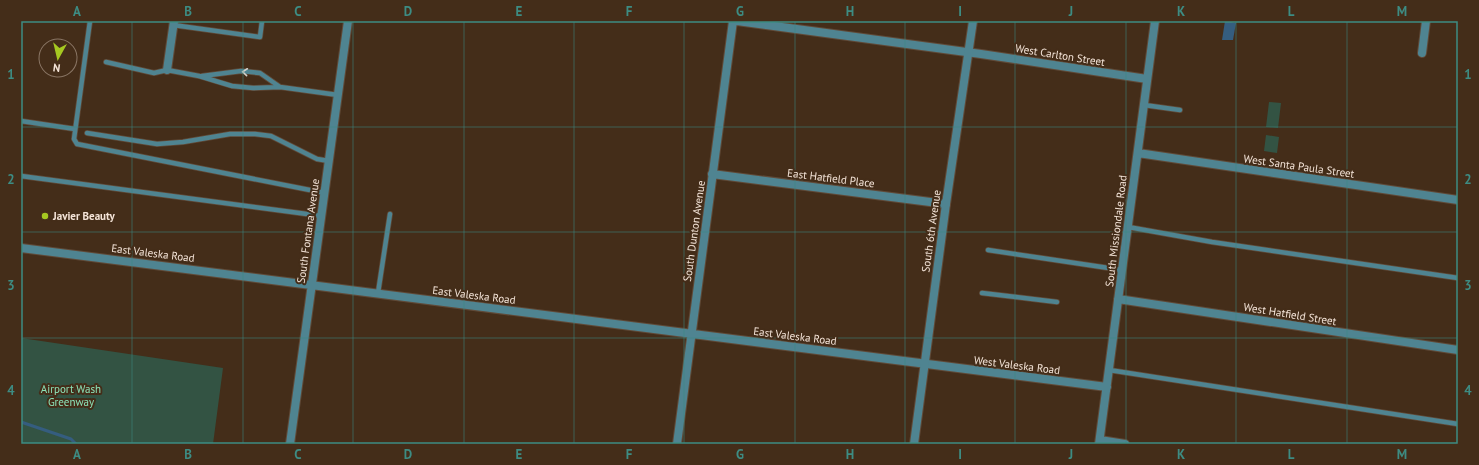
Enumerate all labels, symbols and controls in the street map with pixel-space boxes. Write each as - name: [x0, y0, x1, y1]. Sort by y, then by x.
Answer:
- text: A: [73, 3, 81, 20]
- text: B: [184, 3, 192, 20]
- text: C: [294, 3, 302, 20]
- text: D: [404, 3, 412, 20]
- text: E: [516, 3, 523, 20]
- text: F: [626, 3, 633, 20]
- text: G: [736, 3, 744, 20]
- text: H: [846, 3, 854, 20]
- text: I: [958, 3, 962, 20]
- text: J: [1068, 3, 1073, 20]
- text: K: [1177, 3, 1185, 20]
- text: L: [1288, 3, 1295, 20]
- text: M: [1397, 3, 1407, 20]
- north arrow: [38, 38, 78, 78]
- street label: West Carlton Street: [1014, 41, 1106, 69]
- text: N: [52, 60, 61, 75]
- text: 1: [7, 66, 15, 83]
- text: 1: [1464, 66, 1472, 83]
- one-way arrow: [242, 67, 248, 76]
- street label: West Santa Paula Street: [1243, 151, 1356, 181]
- street label: East Hatfield Place: [787, 166, 876, 190]
- text: 2: [7, 171, 15, 188]
- text: 2: [1464, 171, 1472, 188]
- street label: South Missiondale Road: [1102, 174, 1130, 288]
- street label: South Fontana Avenue: [294, 177, 322, 284]
- street label: South Dunton Avenue: [680, 179, 708, 282]
- street label: South 6th Avenue: [918, 189, 944, 273]
- place label: Javier Beauty: [52, 209, 116, 223]
- marker: Javier Beauty: [40, 211, 50, 221]
- street label: East Valeska Road: [111, 241, 196, 265]
- text: 3: [7, 277, 15, 294]
- text: 3: [1464, 277, 1472, 294]
- street label: East Valeska Road: [432, 283, 517, 307]
- street label: West Hatfield Street: [1243, 300, 1338, 328]
- street label: East Valeska Road: [753, 324, 838, 348]
- street label: West Valeska Road: [973, 353, 1061, 377]
- text: 4: [7, 382, 15, 399]
- park label: Airport Wash Greenway: [41, 382, 101, 409]
- text: 4: [1464, 382, 1472, 399]
- text: A: [73, 446, 81, 463]
- text: B: [184, 446, 192, 463]
- text: C: [294, 446, 302, 463]
- text: D: [404, 446, 412, 463]
- text: E: [516, 446, 523, 463]
- text: F: [626, 446, 633, 463]
- text: G: [736, 446, 744, 463]
- text: H: [846, 446, 854, 463]
- text: I: [958, 446, 962, 463]
- text: J: [1068, 446, 1073, 463]
- text: K: [1177, 446, 1185, 463]
- text: L: [1288, 446, 1295, 463]
- text: M: [1397, 446, 1407, 463]

